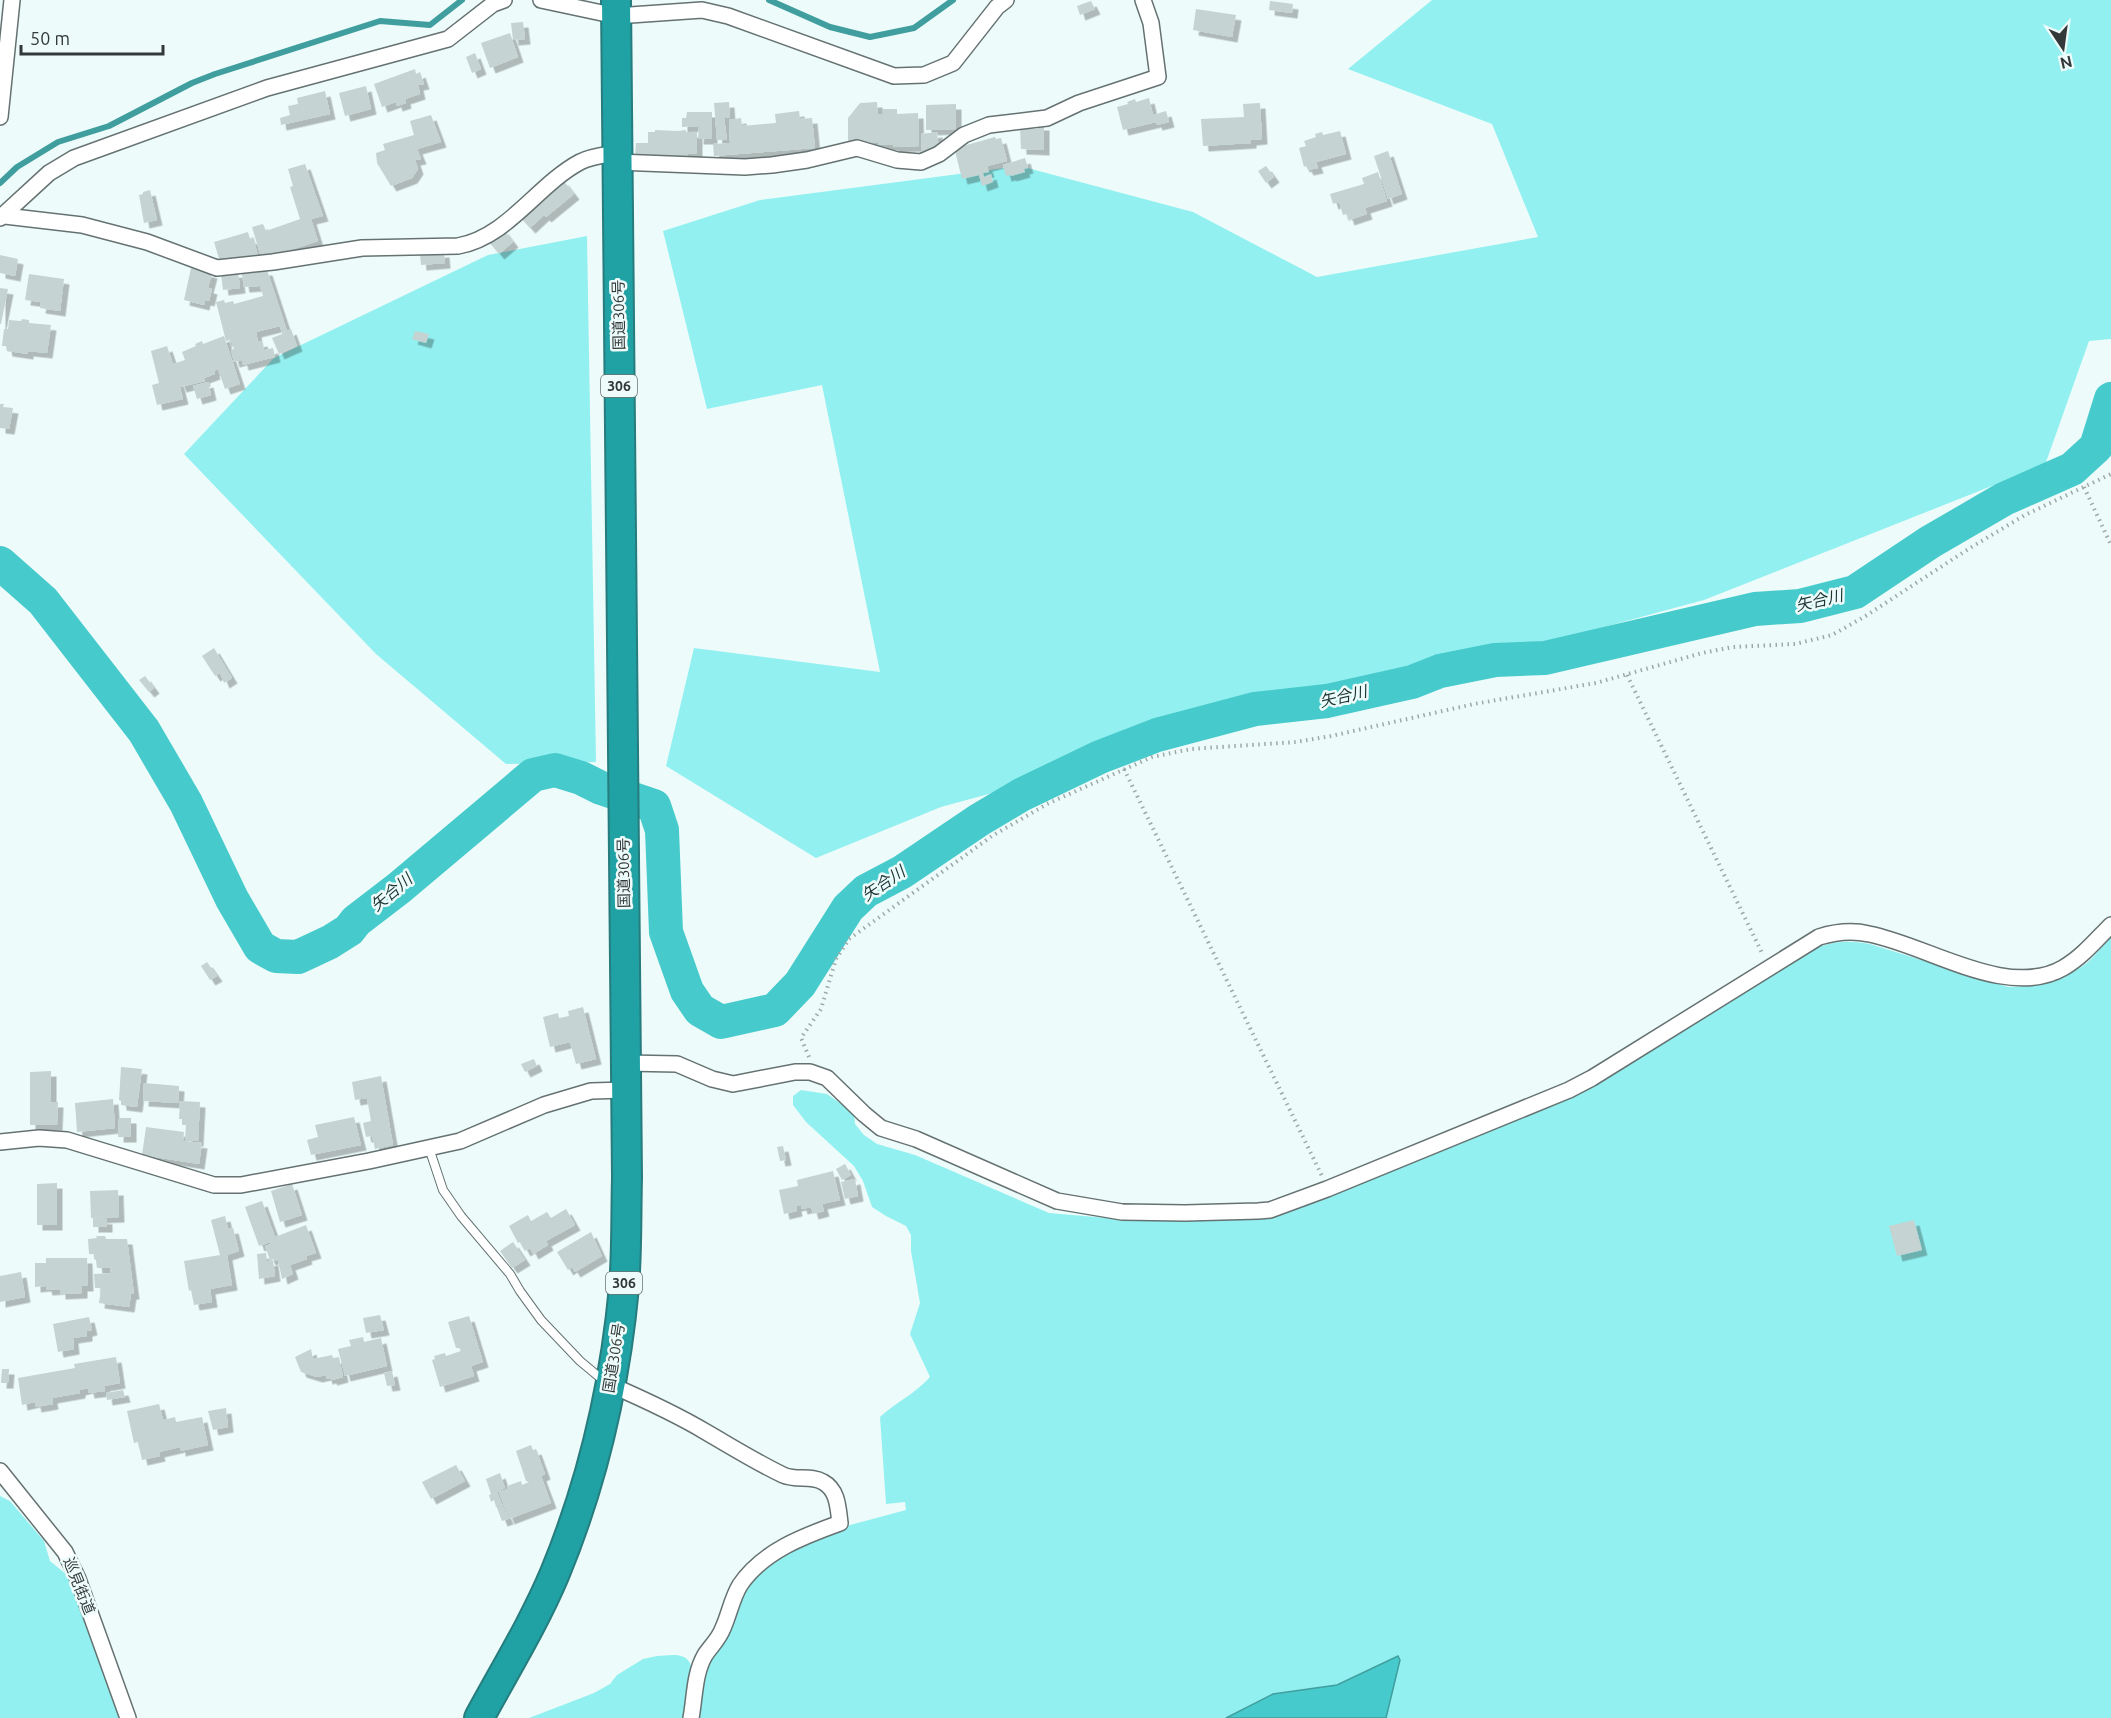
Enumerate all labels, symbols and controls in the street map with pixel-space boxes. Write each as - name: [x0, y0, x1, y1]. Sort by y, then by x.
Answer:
- scale bar: [21, 18, 164, 56]
- north arrow: [2033, 18, 2093, 78]
- text: 50 m: [30, 28, 70, 48]
- text: N: [2059, 53, 2074, 73]
- street label: 国道306号: [609, 280, 628, 350]
- road number: 306: [601, 375, 637, 397]
- water label: 矢合川: [1794, 585, 1846, 614]
- water label: 矢合川: [1318, 681, 1370, 710]
- street label: 国道306号: [614, 838, 633, 908]
- water label: 矢合川: [858, 861, 910, 904]
- water label: 矢合川: [367, 868, 417, 914]
- road number: 306: [606, 1272, 642, 1294]
- street label: 国道306号: [600, 1322, 627, 1394]
- street label: 巡見街道: [60, 1555, 99, 1617]

